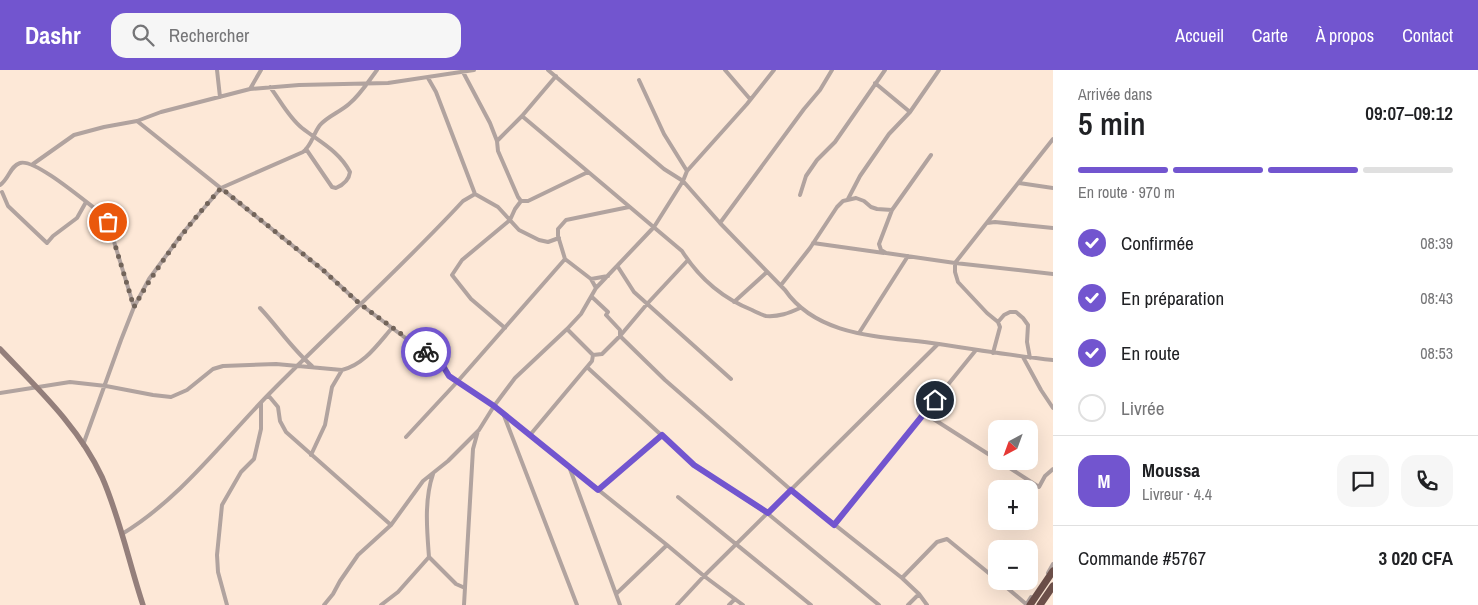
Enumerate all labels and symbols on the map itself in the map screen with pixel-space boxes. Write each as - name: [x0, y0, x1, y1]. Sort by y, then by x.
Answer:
- pin: [87, 201, 129, 243]
- courier: [401, 327, 451, 377]
- pin: [914, 379, 956, 421]
- north arrow: [988, 420, 1038, 470]

